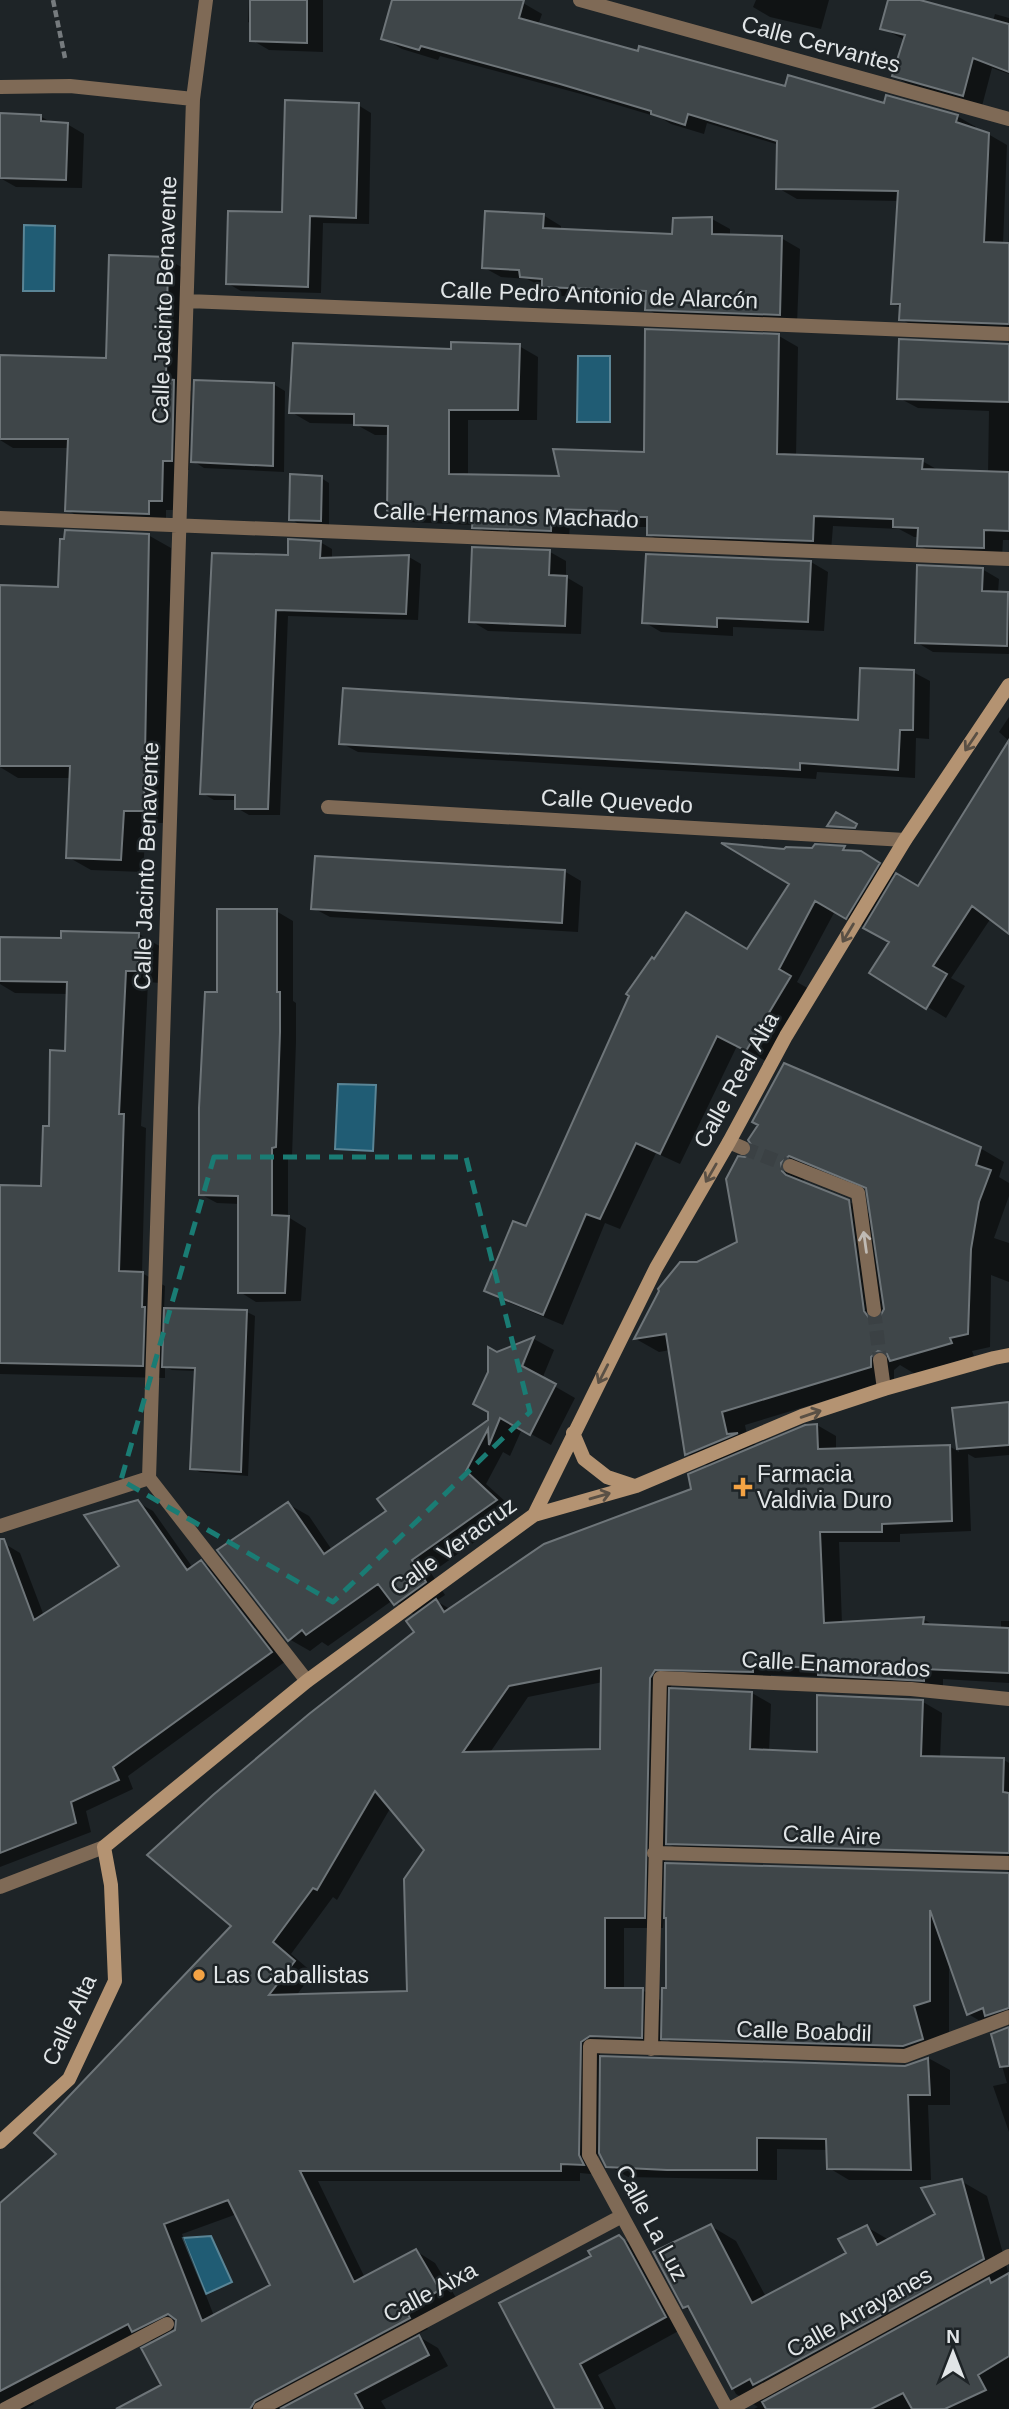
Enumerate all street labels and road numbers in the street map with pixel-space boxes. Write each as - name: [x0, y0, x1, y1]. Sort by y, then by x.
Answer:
- street label: Calle Cervantes: [739, 10, 903, 78]
- street label: Calle Jacinto Benavente: [147, 176, 181, 424]
- street label: Calle Pedro Antonio de Alarcón: [439, 276, 759, 314]
- street label: Calle Hermanos Machado: [373, 497, 639, 533]
- street label: Calle Jacinto Benavente: [129, 742, 163, 990]
- street label: Calle Quevedo: [540, 784, 694, 818]
- street label: Calle Real Alta: [688, 1008, 784, 1152]
- street label: Calle Veracruz: [385, 1492, 521, 1600]
- street label: Calle Enamorados: [741, 1646, 931, 1682]
- street label: Calle Aire: [782, 1820, 882, 1850]
- street label: Calle Alta: [37, 1970, 101, 2070]
- street label: Calle Boabdil: [736, 2016, 872, 2046]
- street label: Calle La Luz: [611, 2160, 693, 2286]
- street label: Calle Aixa: [379, 2256, 481, 2327]
- street label: Calle Arrayanes: [782, 2261, 936, 2363]

